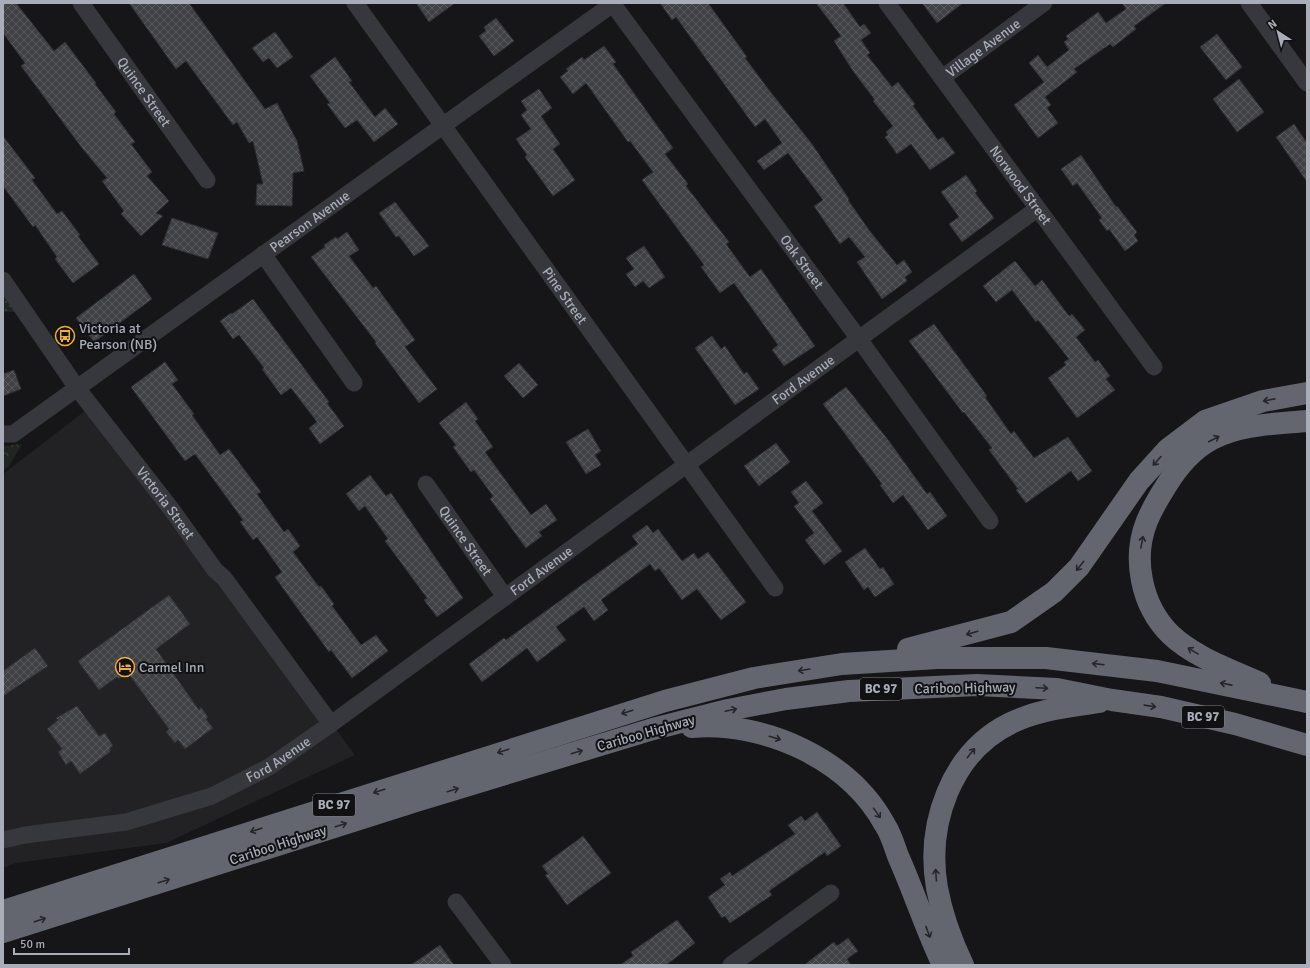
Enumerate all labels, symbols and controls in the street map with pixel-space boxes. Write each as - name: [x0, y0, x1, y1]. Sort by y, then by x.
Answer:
- north arrow: [1258, 12, 1298, 52]
- street label: Village Avenue: [942, 15, 1024, 81]
- text: N: [1265, 17, 1279, 32]
- street label: Quince Street: [114, 54, 175, 130]
- street label: Norwood Street: [986, 142, 1055, 228]
- street label: Pearson Avenue: [266, 187, 353, 256]
- street label: Oak Street: [777, 231, 828, 292]
- street label: Pine Street: [539, 264, 591, 327]
- place label: Victoria at Pearson (NB): [79, 320, 157, 353]
- bus stop icon: Victoria at Pearson (NB): [54, 325, 76, 347]
- street label: Ford Avenue: [768, 351, 838, 408]
- one-way arrow: [1263, 397, 1276, 405]
- one-way arrow: [1208, 434, 1220, 442]
- one-way arrow: [1152, 456, 1161, 466]
- street label: Victoria Street: [133, 463, 199, 542]
- street label: Quince Street: [435, 502, 496, 579]
- one-way arrow: [1138, 535, 1146, 548]
- street label: Ford Avenue: [507, 542, 576, 599]
- one-way arrow: [1075, 560, 1084, 571]
- one-way arrow: [966, 630, 979, 637]
- one-way arrow: [1187, 647, 1199, 655]
- hotel icon: Carmel Inn: [114, 656, 136, 678]
- place label: Carmel Inn: [139, 659, 204, 676]
- one-way arrow: [1092, 660, 1105, 668]
- one-way arrow: [798, 666, 811, 674]
- road number: BC 97: [860, 678, 902, 700]
- street label: Cariboo Highway: [914, 679, 1016, 697]
- one-way arrow: [1220, 680, 1233, 688]
- one-way arrow: [1035, 684, 1048, 692]
- one-way arrow: [1143, 702, 1156, 710]
- one-way arrow: [725, 705, 738, 713]
- road number: BC 97: [1182, 706, 1224, 728]
- one-way arrow: [621, 709, 634, 716]
- street label: Cariboo Highway: [595, 711, 697, 755]
- street label: Ford Avenue: [243, 732, 314, 786]
- one-way arrow: [768, 734, 781, 742]
- one-way arrow: [497, 748, 510, 755]
- one-way arrow: [571, 748, 584, 755]
- one-way arrow: [967, 748, 976, 759]
- one-way arrow: [446, 786, 459, 793]
- one-way arrow: [373, 788, 386, 795]
- road number: BC 97: [313, 794, 355, 816]
- one-way arrow: [873, 808, 881, 819]
- street label: Cariboo Highway: [227, 821, 329, 869]
- one-way arrow: [335, 821, 348, 828]
- one-way arrow: [249, 827, 262, 834]
- one-way arrow: [933, 869, 940, 882]
- one-way arrow: [157, 877, 170, 884]
- one-way arrow: [34, 916, 47, 923]
- one-way arrow: [925, 926, 933, 938]
- scale bar: [14, 930, 129, 956]
- text: 50 m: [20, 937, 45, 952]

